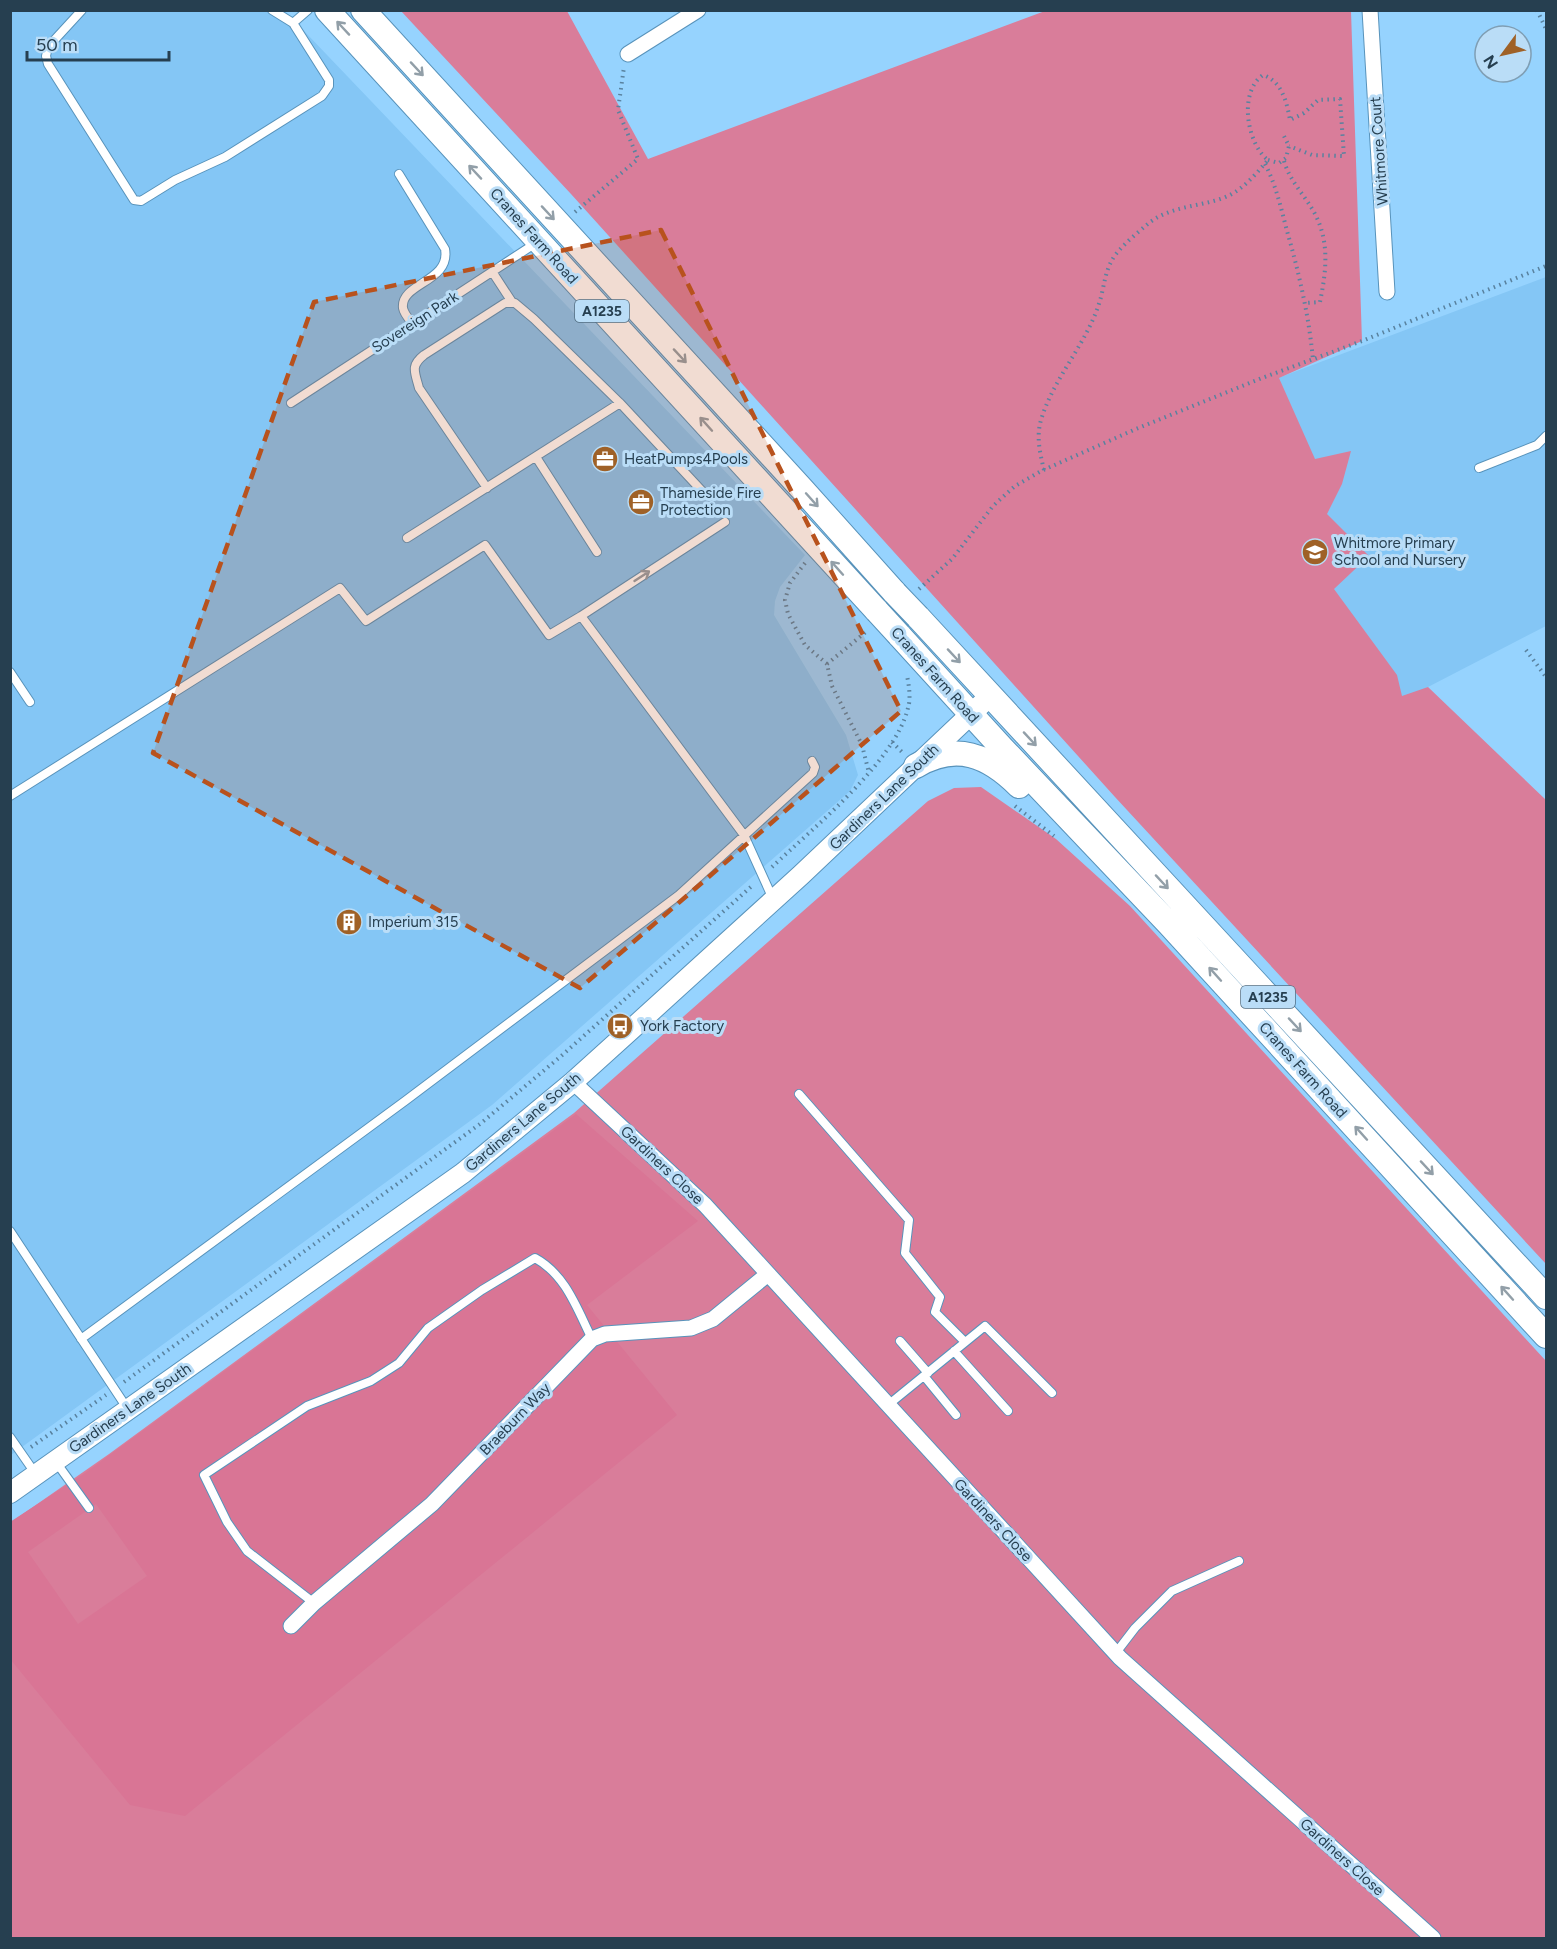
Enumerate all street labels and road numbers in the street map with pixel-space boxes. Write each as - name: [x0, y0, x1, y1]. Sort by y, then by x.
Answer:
- street label: Whitmore Court: [1366, 96, 1392, 206]
- street label: Cranes Farm Road: [486, 184, 582, 288]
- street label: Sovereign Park: [368, 287, 462, 357]
- road number: A1235: [575, 300, 629, 322]
- street label: Cranes Farm Road: [887, 623, 983, 727]
- street label: Gardiners Lane South: [826, 740, 942, 854]
- road number: A1235: [1241, 986, 1295, 1008]
- street label: Cranes Farm Road: [1255, 1018, 1351, 1122]
- street label: Gardiners Lane South: [462, 1069, 584, 1175]
- street label: Gardiners Close: [617, 1122, 707, 1208]
- street label: Gardiners Lane South: [66, 1359, 194, 1457]
- street label: Braeburn Way: [476, 1379, 554, 1459]
- street label: Gardiners Close: [950, 1475, 1036, 1565]
- street label: Gardiners Close: [1296, 1815, 1388, 1899]

